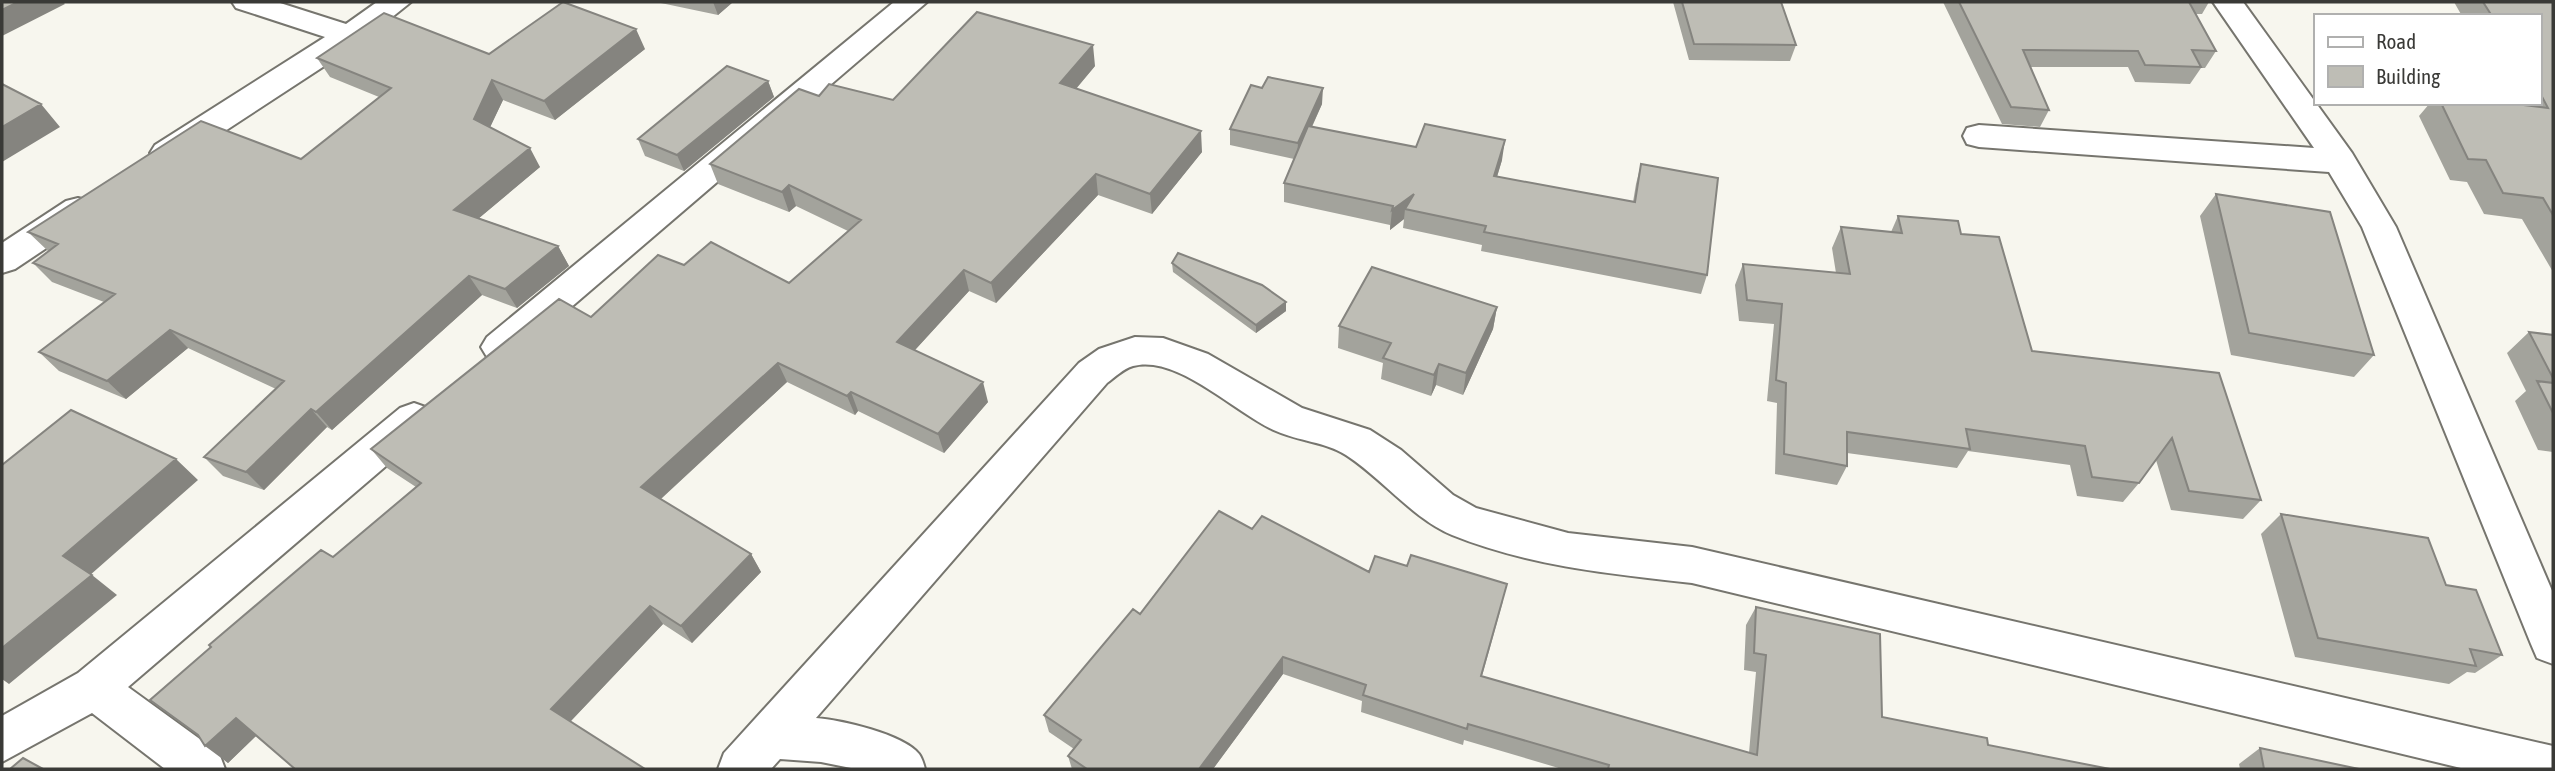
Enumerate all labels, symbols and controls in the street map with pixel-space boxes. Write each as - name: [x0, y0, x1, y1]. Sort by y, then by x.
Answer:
- legend: [2314, 14, 2541, 105]
- text: Road: [2376, 29, 2416, 53]
- text: Building: [2376, 64, 2440, 88]

